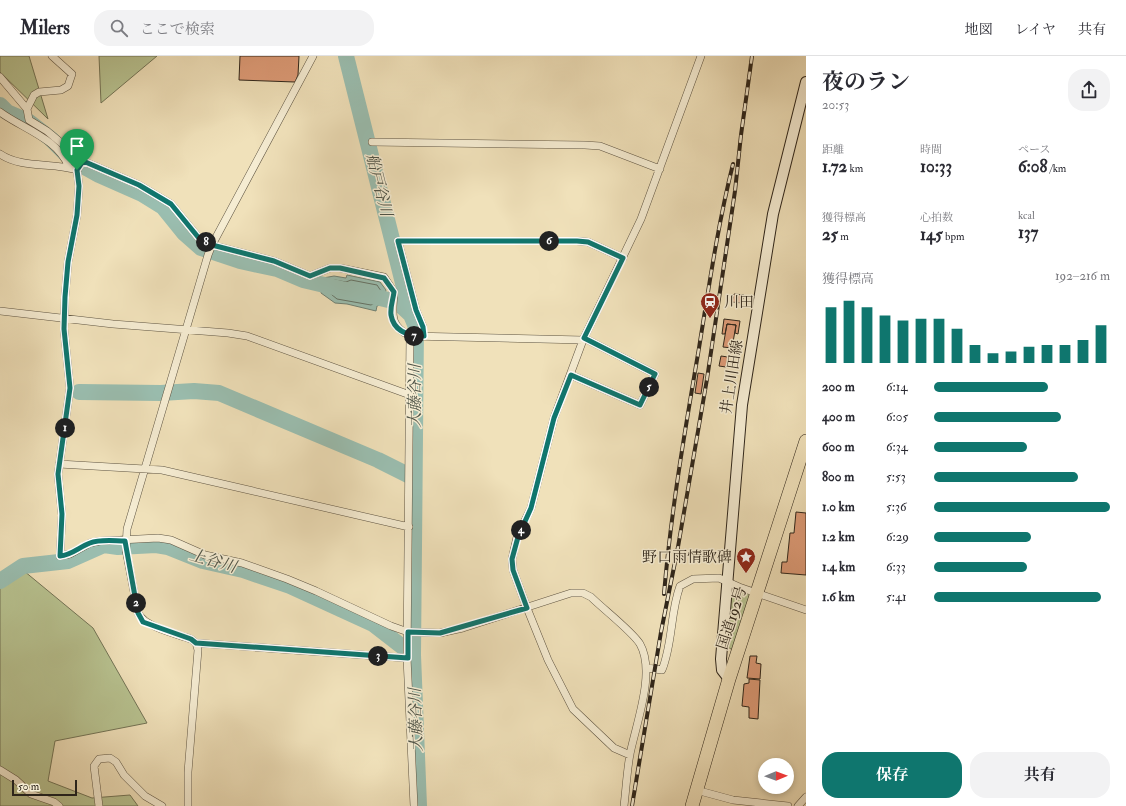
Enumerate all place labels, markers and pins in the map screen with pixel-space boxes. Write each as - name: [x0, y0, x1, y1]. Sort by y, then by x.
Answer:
- pin: [60, 129, 94, 170]
- pin: 6: [539, 231, 559, 251]
- pin: 8: [196, 232, 216, 252]
- station icon: 川田: [699, 291, 721, 319]
- place label: 川田: [724, 293, 754, 312]
- pin: 7: [404, 326, 424, 346]
- pin: 5: [639, 377, 659, 397]
- pin: 1: [55, 418, 75, 438]
- pin: 4: [511, 520, 531, 540]
- place icon: 野口雨情歌碑: [735, 546, 757, 574]
- place label: 野口雨情歌碑: [642, 548, 732, 567]
- pin: 2: [126, 593, 146, 613]
- pin: 3: [368, 646, 388, 666]

